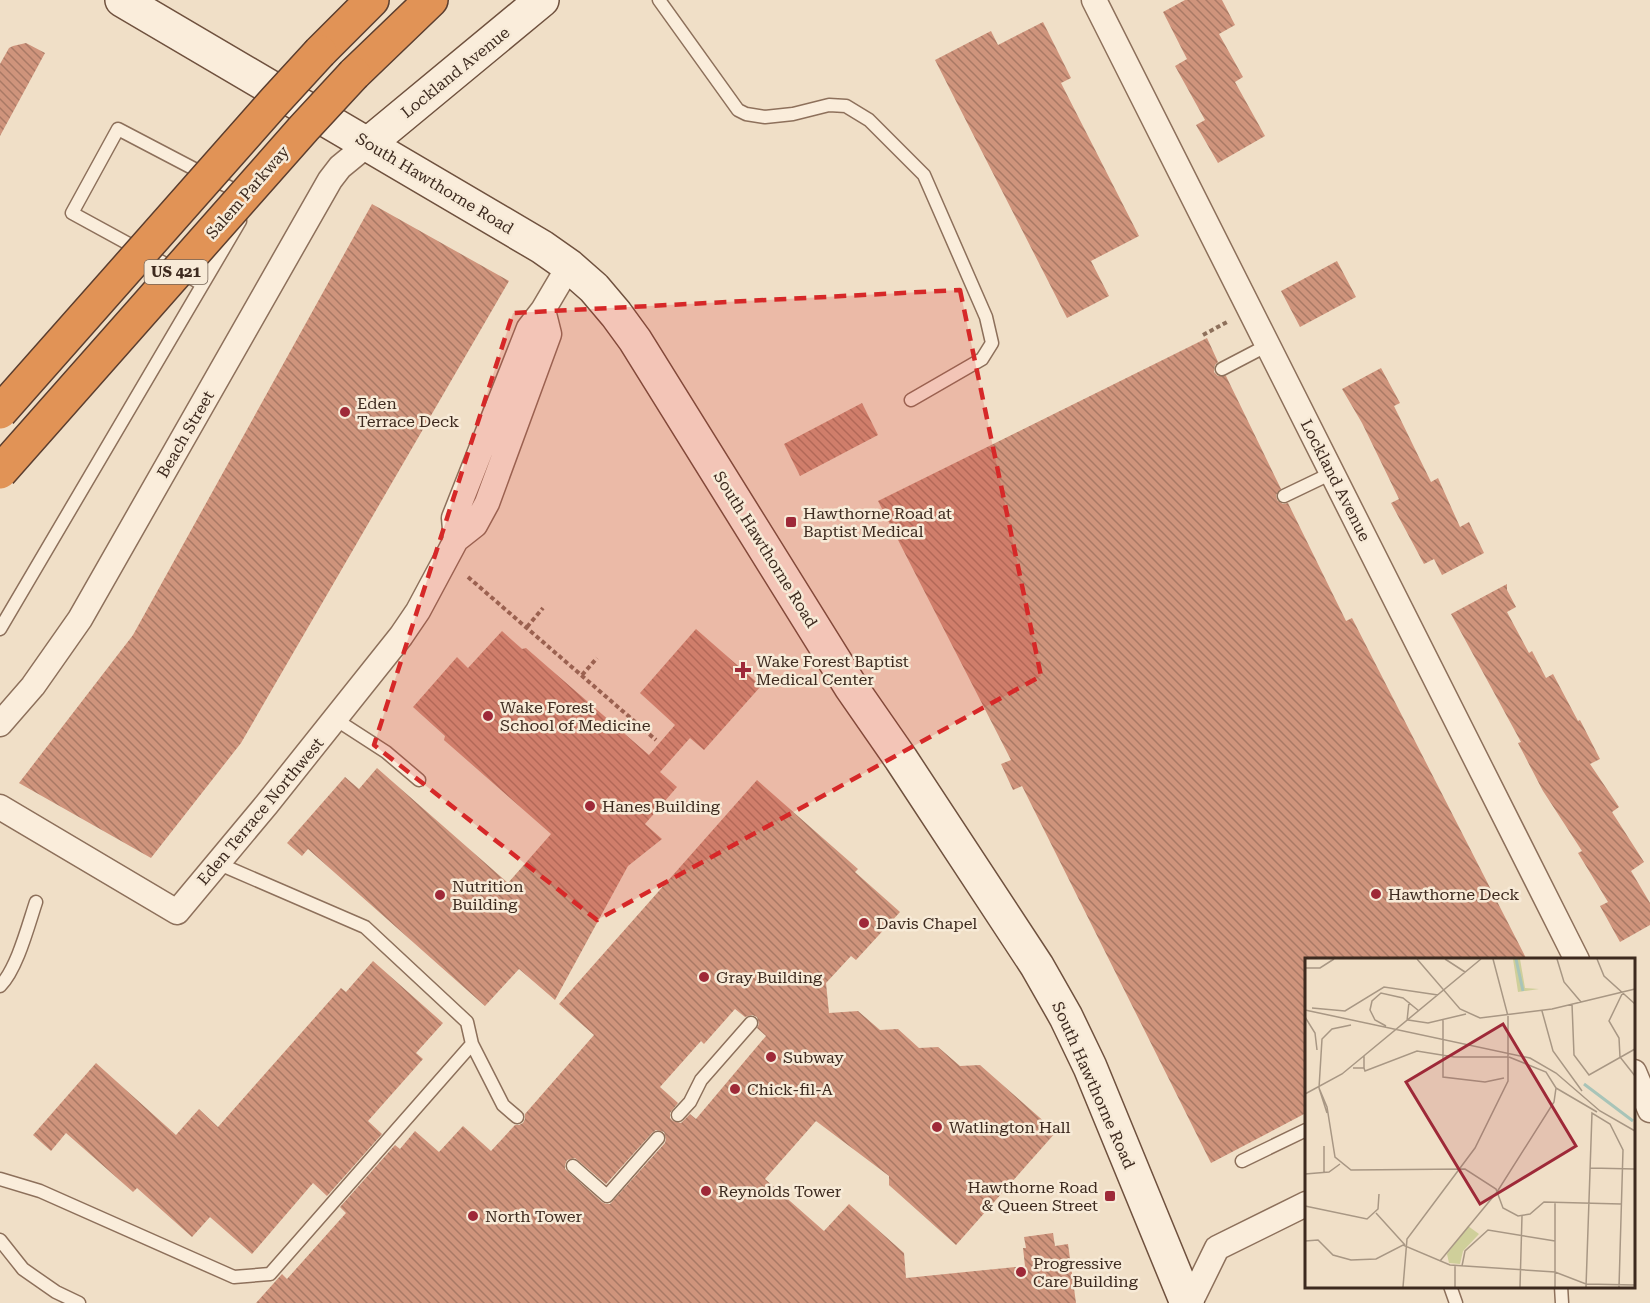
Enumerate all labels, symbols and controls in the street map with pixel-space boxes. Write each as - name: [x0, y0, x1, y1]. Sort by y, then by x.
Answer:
- street label: Lockland Avenue: [397, 23, 514, 122]
- street label: South Hawthorne Road: [352, 129, 517, 238]
- street label: Salem Parkway: [202, 142, 293, 243]
- road number: US 421: [144, 260, 207, 284]
- street label: Beach Street: [153, 387, 218, 481]
- place label: Eden Terrace Deck: [357, 394, 459, 431]
- marker: Eden Terrace Deck: [338, 405, 352, 419]
- street label: Lockland Avenue: [1297, 416, 1375, 544]
- street label: South Hawthorne Road: [710, 468, 822, 631]
- place label: Hawthorne Road at Baptist Medical: [803, 504, 952, 541]
- marker: Hawthorne Road at Baptist Medical: [784, 515, 798, 529]
- place label: Wake Forest Baptist Medical Center: [756, 652, 909, 689]
- marker: Wake Forest Baptist Medical Center: [734, 661, 752, 679]
- place label: Wake Forest School of Medicine: [500, 698, 651, 735]
- marker: Wake Forest School of Medicine: [481, 709, 495, 723]
- street label: Eden Terrace Northwest: [193, 734, 328, 889]
- place label: Hanes Building: [602, 797, 721, 816]
- marker: Hanes Building: [583, 799, 597, 813]
- place label: Nutrition Building: [452, 877, 524, 914]
- place label: Hawthorne Deck: [1388, 885, 1520, 904]
- marker: Hawthorne Deck: [1369, 887, 1383, 901]
- marker: Nutrition Building: [433, 888, 447, 902]
- place label: Davis Chapel: [876, 914, 977, 933]
- marker: Davis Chapel: [857, 916, 871, 930]
- inset map: [1305, 958, 1635, 1288]
- place label: Gray Building: [716, 968, 823, 987]
- marker: Gray Building: [697, 970, 711, 984]
- street label: South Hawthorne Road: [1048, 999, 1139, 1172]
- place label: Subway: [783, 1048, 844, 1067]
- marker: Subway: [764, 1050, 778, 1064]
- place label: Chick-fil-A: [747, 1080, 833, 1099]
- marker: Chick-fil-A: [728, 1082, 742, 1096]
- place label: Watlington Hall: [949, 1118, 1071, 1137]
- marker: Watlington Hall: [930, 1120, 944, 1134]
- place label: Hawthorne Road & Queen Street: [968, 1178, 1098, 1215]
- place label: Reynolds Tower: [718, 1182, 842, 1201]
- marker: Reynolds Tower: [699, 1184, 713, 1198]
- marker: Hawthorne Road & Queen Street: [1103, 1189, 1117, 1203]
- place label: North Tower: [485, 1207, 582, 1226]
- marker: North Tower: [466, 1209, 480, 1223]
- place label: Progressive Care Building: [1033, 1254, 1139, 1291]
- marker: Progressive Care Building: [1014, 1265, 1028, 1279]

